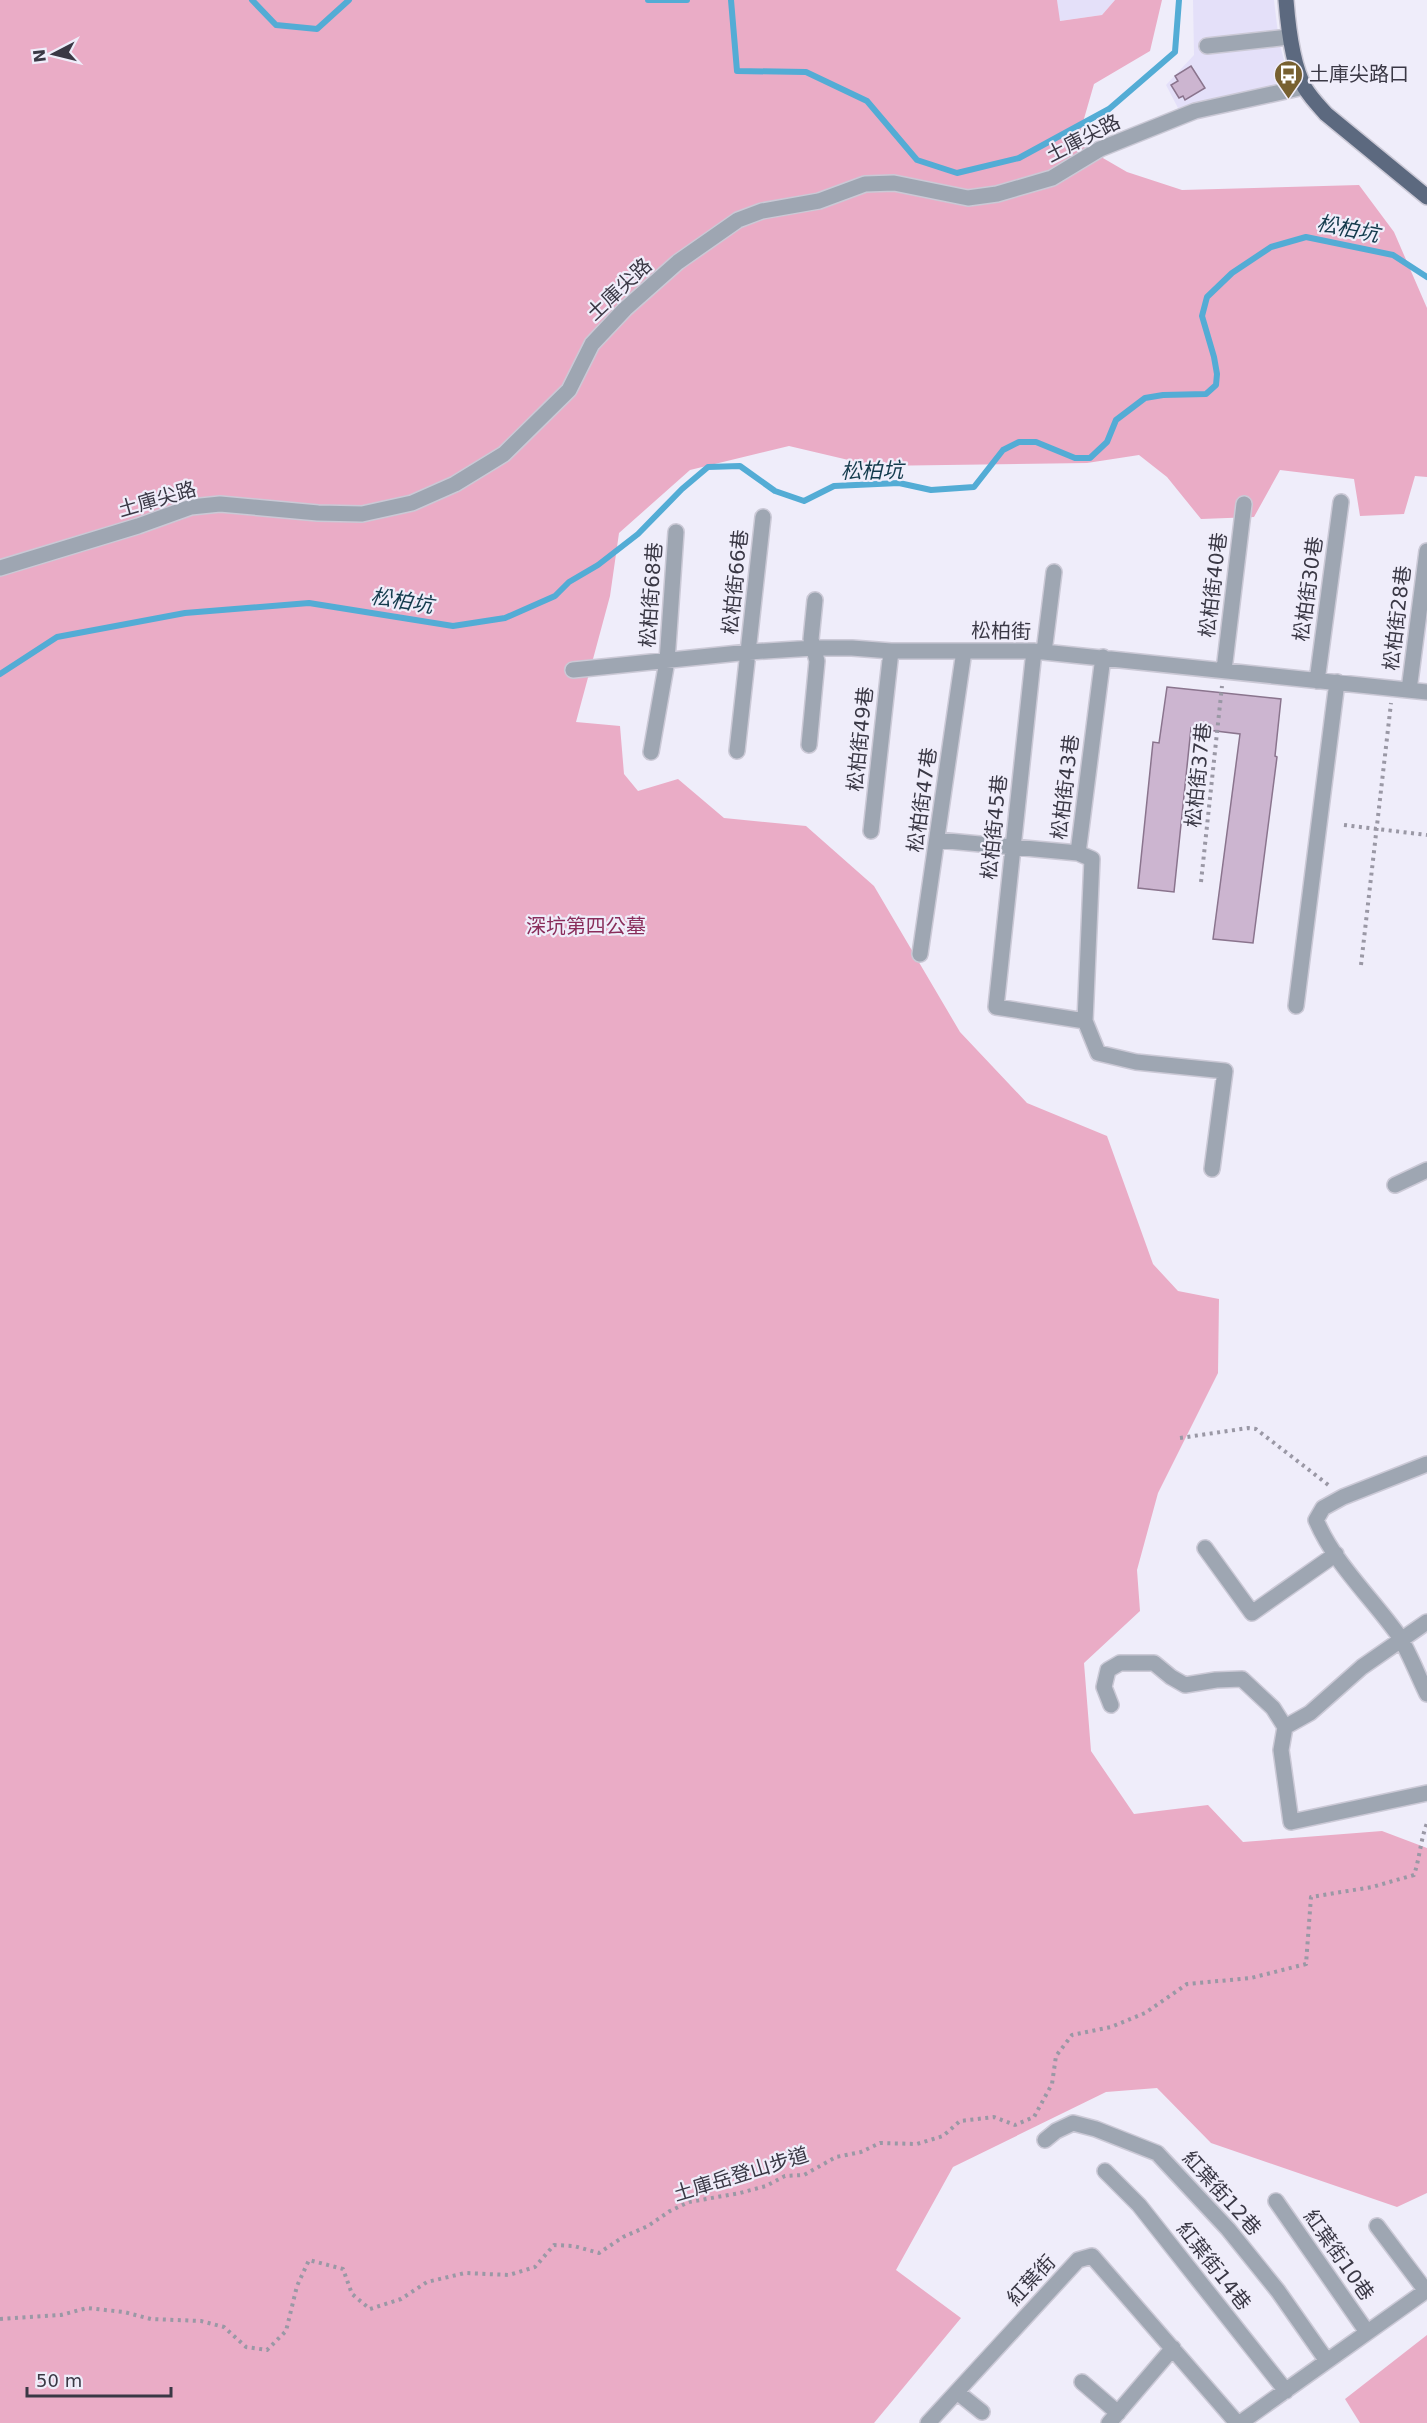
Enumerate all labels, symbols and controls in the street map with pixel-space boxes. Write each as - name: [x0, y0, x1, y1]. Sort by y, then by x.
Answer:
- north arrow: [24, 24, 84, 84]
- text: N: [29, 48, 50, 64]
- bus stop icon: 土庫尖路口: [1272, 58, 1304, 100]
- place label: 土庫尖路口: [1309, 62, 1409, 86]
- street label: 土庫尖路: [1042, 109, 1124, 167]
- water label: 松柏坑: [1315, 211, 1384, 247]
- street label: 土庫尖路: [582, 253, 656, 325]
- water label: 松柏坑: [840, 458, 907, 484]
- street label: 土庫尖路: [115, 476, 199, 522]
- street label: 松柏街66巷: [718, 528, 752, 636]
- street label: 松柏街40巷: [1195, 531, 1231, 639]
- street label: 松柏街30巷: [1289, 535, 1327, 643]
- street label: 松柏街68巷: [635, 542, 667, 648]
- street label: 松柏街28巷: [1379, 564, 1415, 672]
- water label: 松柏坑: [369, 584, 438, 618]
- street label: 松柏街: [971, 618, 1031, 644]
- street label: 松柏街49巷: [843, 685, 877, 793]
- street label: 松柏街37巷: [1181, 721, 1215, 829]
- street label: 松柏街43巷: [1047, 733, 1083, 841]
- street label: 松柏街47巷: [903, 746, 941, 854]
- street label: 松柏街45巷: [977, 773, 1011, 881]
- park label: 深坑第四公墓: [526, 914, 646, 938]
- street label: 土庫岳登山步道: [671, 2142, 811, 2206]
- street label: 紅葉街12巷: [1178, 2146, 1266, 2240]
- street label: 紅葉街10巷: [1299, 2205, 1379, 2305]
- street label: 紅葉街14巷: [1172, 2217, 1256, 2315]
- street label: 紅葉街: [1002, 2250, 1060, 2310]
- scale bar: [27, 2360, 171, 2398]
- text: 50 m: [36, 2370, 82, 2391]

